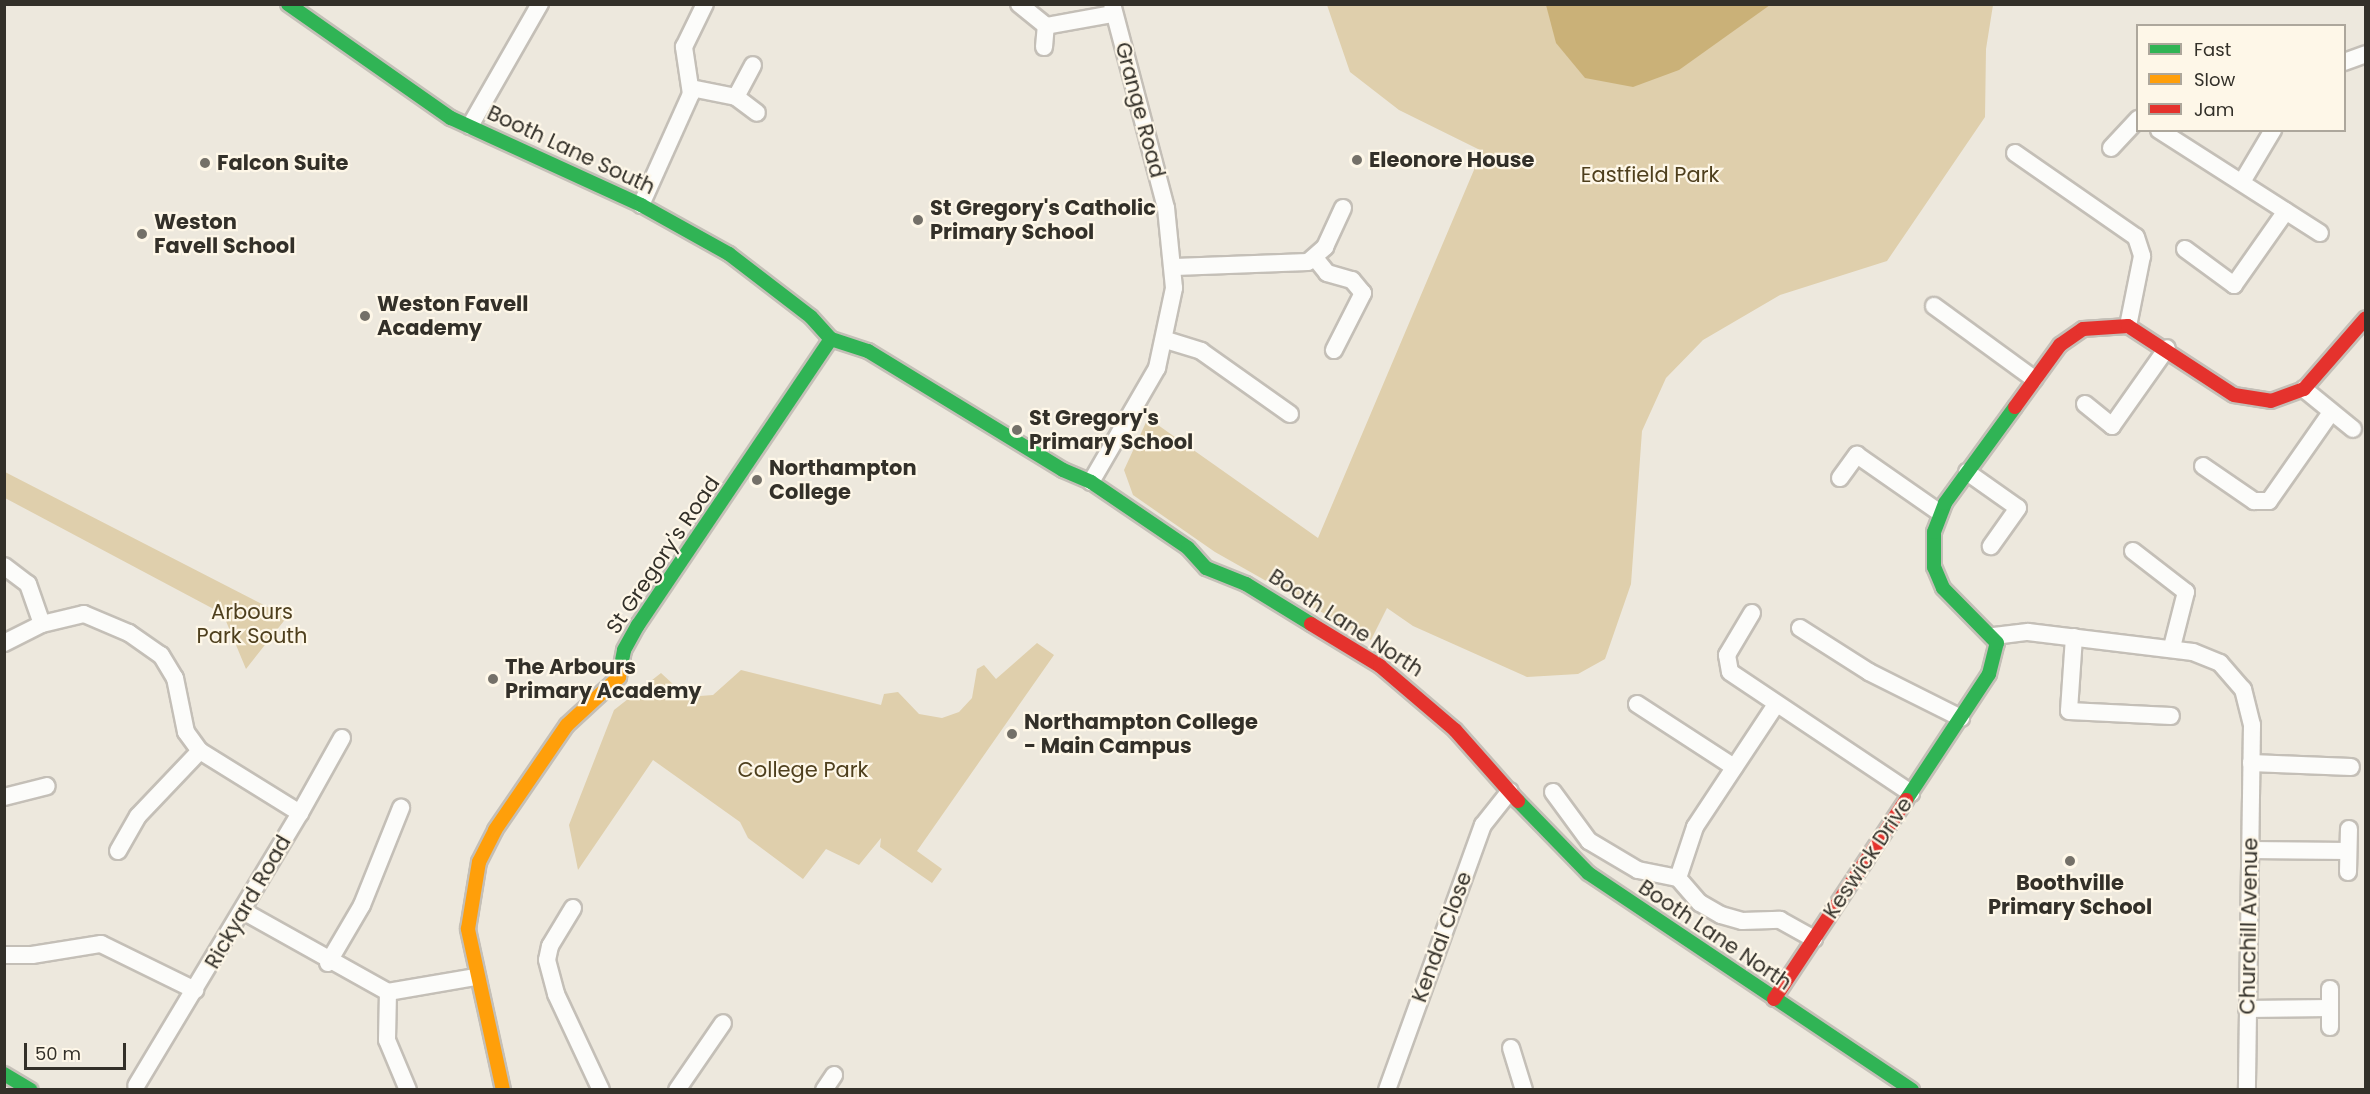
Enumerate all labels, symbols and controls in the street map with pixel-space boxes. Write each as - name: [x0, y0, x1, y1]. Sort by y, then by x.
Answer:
- legend: [2136, 24, 2346, 132]
- text: Fast: [2194, 37, 2231, 62]
- street label: Grange Road: [1110, 39, 1170, 181]
- text: Slow: [2194, 67, 2235, 92]
- text: Jam: [2194, 97, 2234, 122]
- street label: Booth Lane South: [483, 100, 659, 200]
- place label: Eleonore House: [1369, 147, 1534, 173]
- place label: Falcon Suite: [217, 150, 348, 176]
- marker: Eleonore House: [1350, 153, 1364, 167]
- marker: Falcon Suite: [198, 156, 212, 170]
- park label: Eastfield Park: [1581, 162, 1719, 188]
- place label: St Gregory's Catholic Primary School: [930, 195, 1156, 245]
- place label: Weston Favell School: [154, 209, 295, 259]
- marker: St Gregory's Catholic Primary School: [911, 213, 925, 227]
- marker: Weston Favell School: [135, 227, 149, 241]
- place label: Weston Favell Academy: [377, 291, 528, 341]
- marker: Weston Favell Academy: [358, 309, 372, 323]
- place label: St Gregory's Primary School: [1029, 405, 1193, 455]
- marker: St Gregory's Primary School: [1010, 423, 1024, 437]
- place label: Northampton College: [769, 455, 917, 505]
- street label: St Gregory's Road: [601, 471, 725, 639]
- marker: Northampton College: [750, 473, 764, 487]
- street label: Booth Lane North: [1264, 564, 1428, 682]
- park label: Arbours Park South: [197, 599, 307, 649]
- place label: The Arbours Primary Academy: [505, 654, 702, 704]
- marker: The Arbours Primary Academy: [486, 672, 500, 686]
- place label: Northampton College - Main Campus: [1024, 709, 1258, 759]
- marker: Northampton College - Main Campus: [1005, 727, 1019, 741]
- park label: College Park: [738, 757, 868, 783]
- street label: Keswick Drive: [1818, 793, 1918, 923]
- street label: Rickyard Road: [200, 831, 296, 973]
- street label: Churchill Avenue: [2235, 837, 2263, 1015]
- marker: Boothville Primary School: [2063, 854, 2077, 868]
- street label: Kendal Close: [1407, 868, 1477, 1006]
- place label: Boothville Primary School: [1988, 870, 2152, 920]
- street label: Booth Lane North: [1634, 875, 1796, 995]
- scale bar: [27, 1031, 129, 1069]
- text: 50 m: [35, 1041, 81, 1066]

